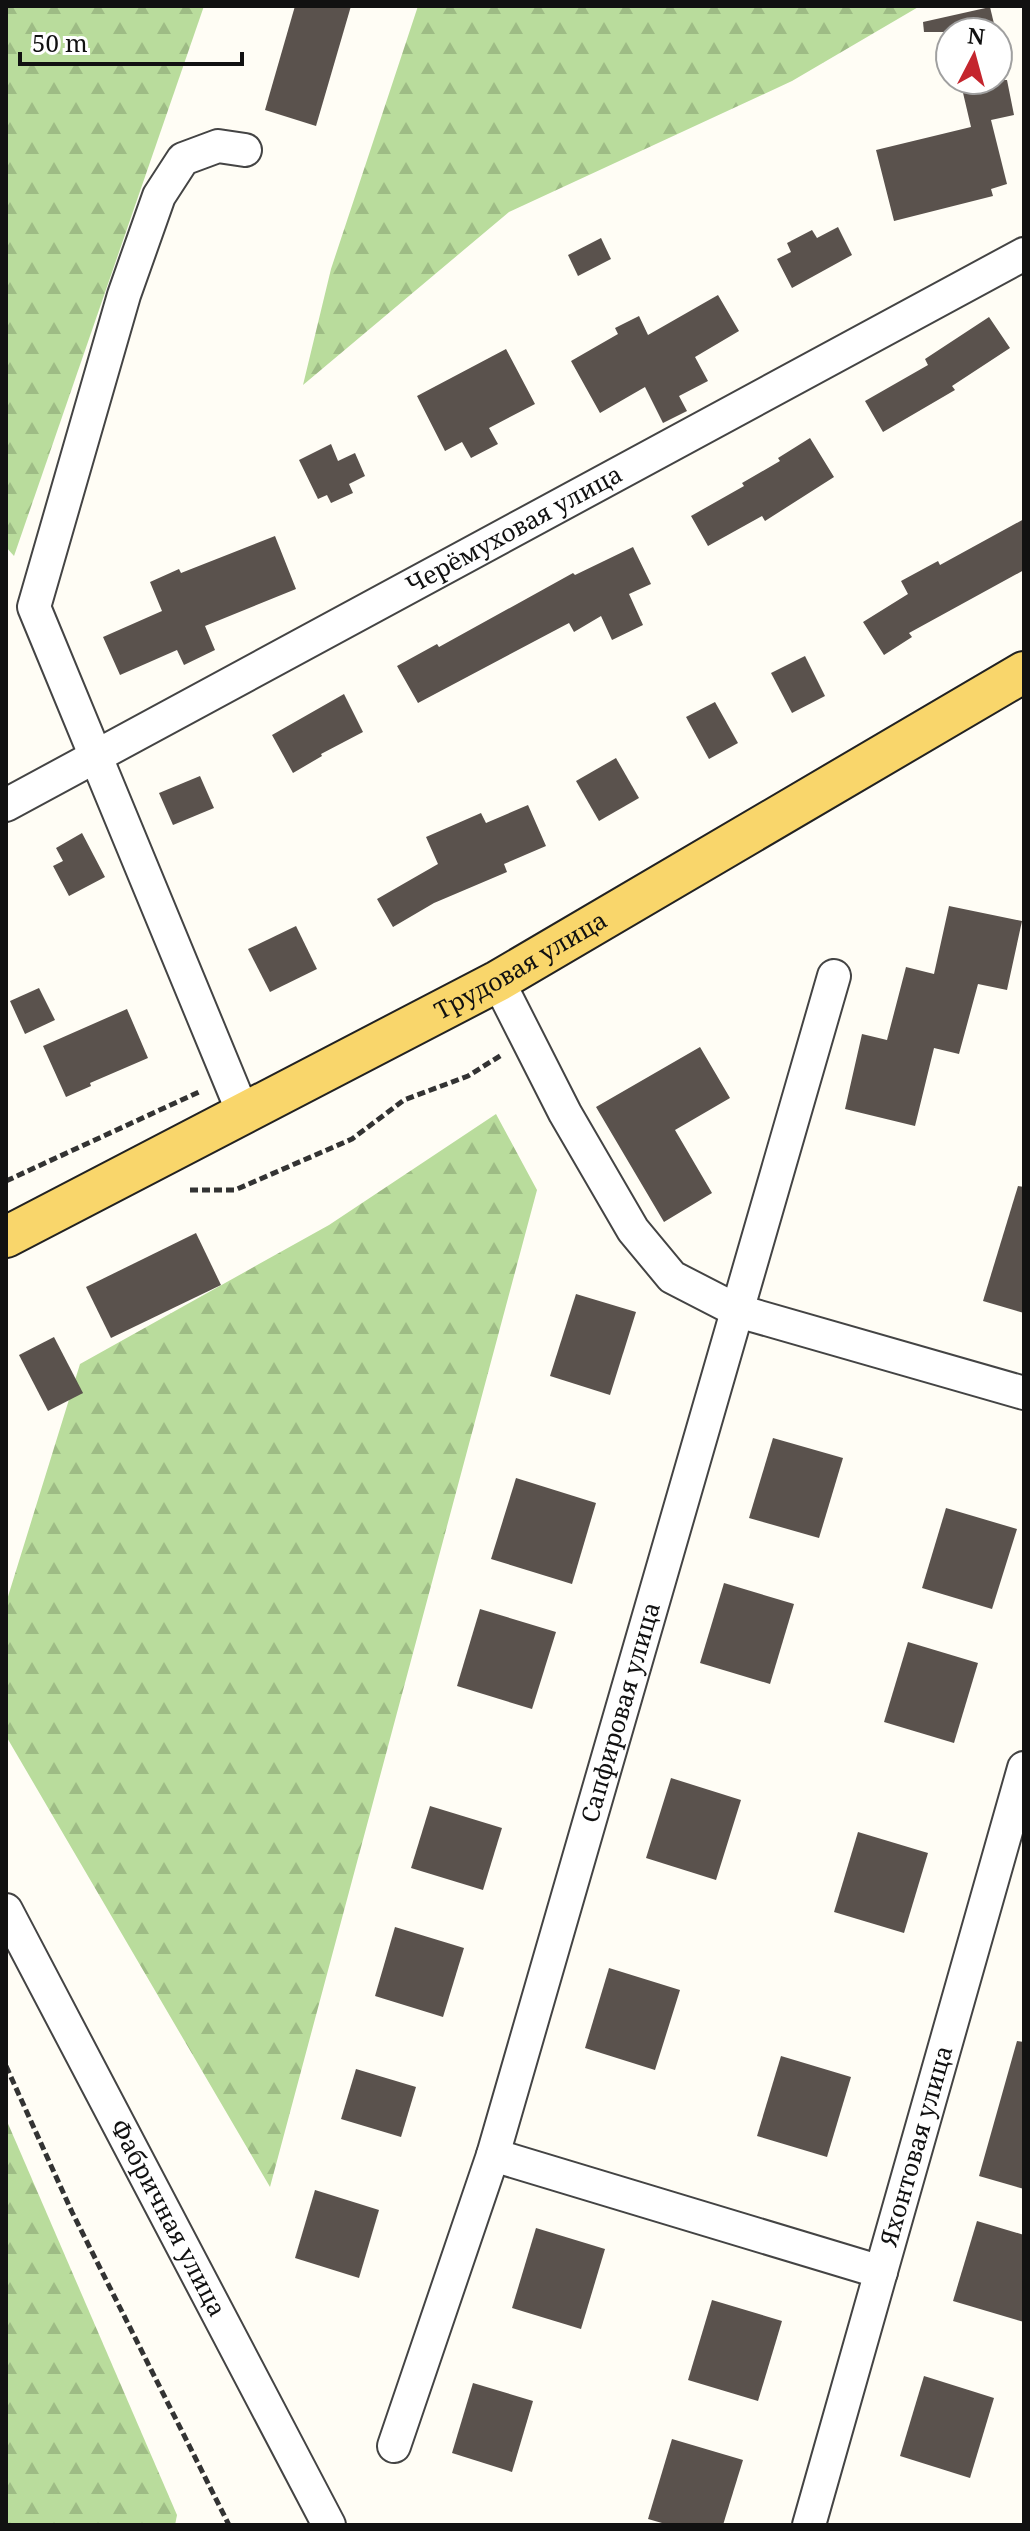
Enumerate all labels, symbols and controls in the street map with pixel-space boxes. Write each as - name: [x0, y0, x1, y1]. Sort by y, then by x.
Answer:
- scale bar: [20, 16, 242, 66]
- north arrow: [934, 16, 1014, 96]
- text: N: [966, 19, 986, 51]
- text: 50 m: [32, 26, 88, 59]
- street label: Черёмуховая улица: [400, 457, 628, 601]
- street label: Трудовая улица: [428, 903, 613, 1026]
- street label: Сапфировая улица: [572, 1598, 667, 1826]
- street label: Яхонтовая улица: [871, 2041, 959, 2251]
- street label: Фабричная улица: [104, 2113, 235, 2322]

